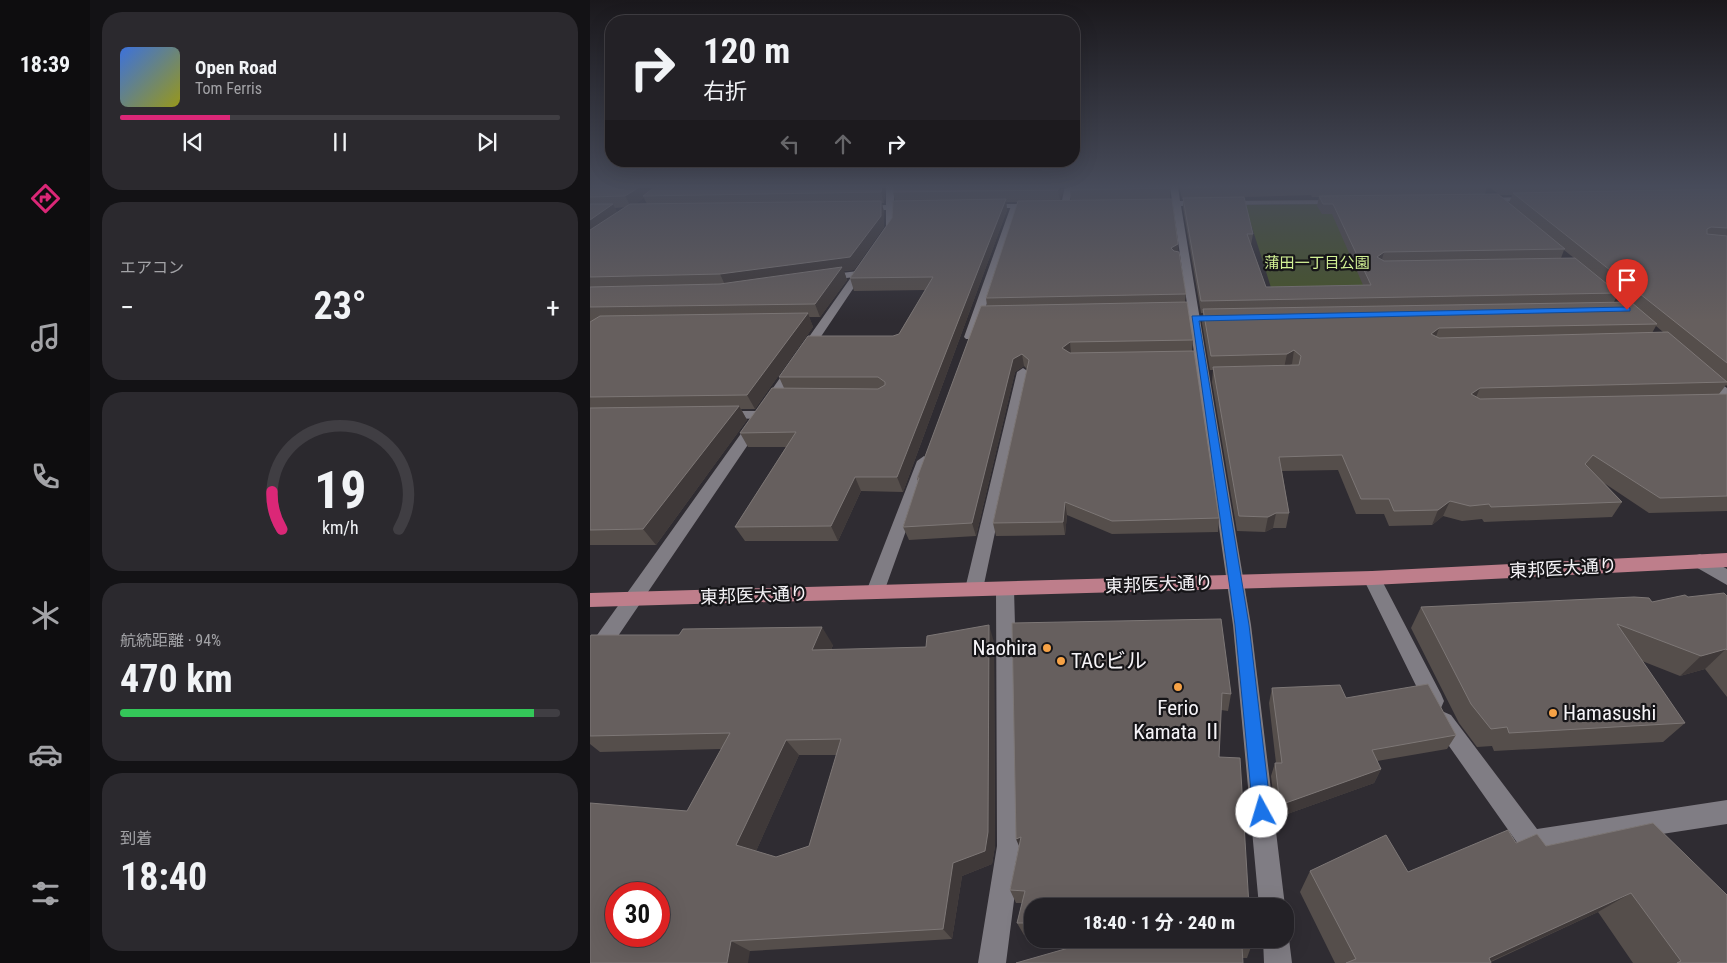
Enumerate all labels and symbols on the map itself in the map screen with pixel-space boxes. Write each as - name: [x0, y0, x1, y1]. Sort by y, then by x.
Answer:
- park label: 蒲田一丁目公園: [1264, 254, 1370, 272]
- pin: [1606, 259, 1648, 310]
- street label: 東邦医大通り: [1509, 555, 1617, 581]
- street label: 東邦医大通り: [1105, 572, 1213, 596]
- street label: 東邦医大通り: [700, 583, 808, 607]
- place label: Naohira: [972, 636, 1037, 660]
- marker: Naohira: [1041, 642, 1053, 654]
- place label: TACビル: [1071, 649, 1147, 673]
- marker: TACビル: [1055, 655, 1067, 667]
- marker: Ferio Kamata Ⅱ: [1172, 681, 1184, 693]
- place label: Ferio Kamata Ⅱ: [1133, 696, 1223, 744]
- place label: Hamasushi: [1563, 701, 1656, 725]
- marker: Hamasushi: [1547, 707, 1559, 719]
- position arrow: [1235, 785, 1287, 837]
- speed limit sign: 30: [605, 882, 670, 947]

